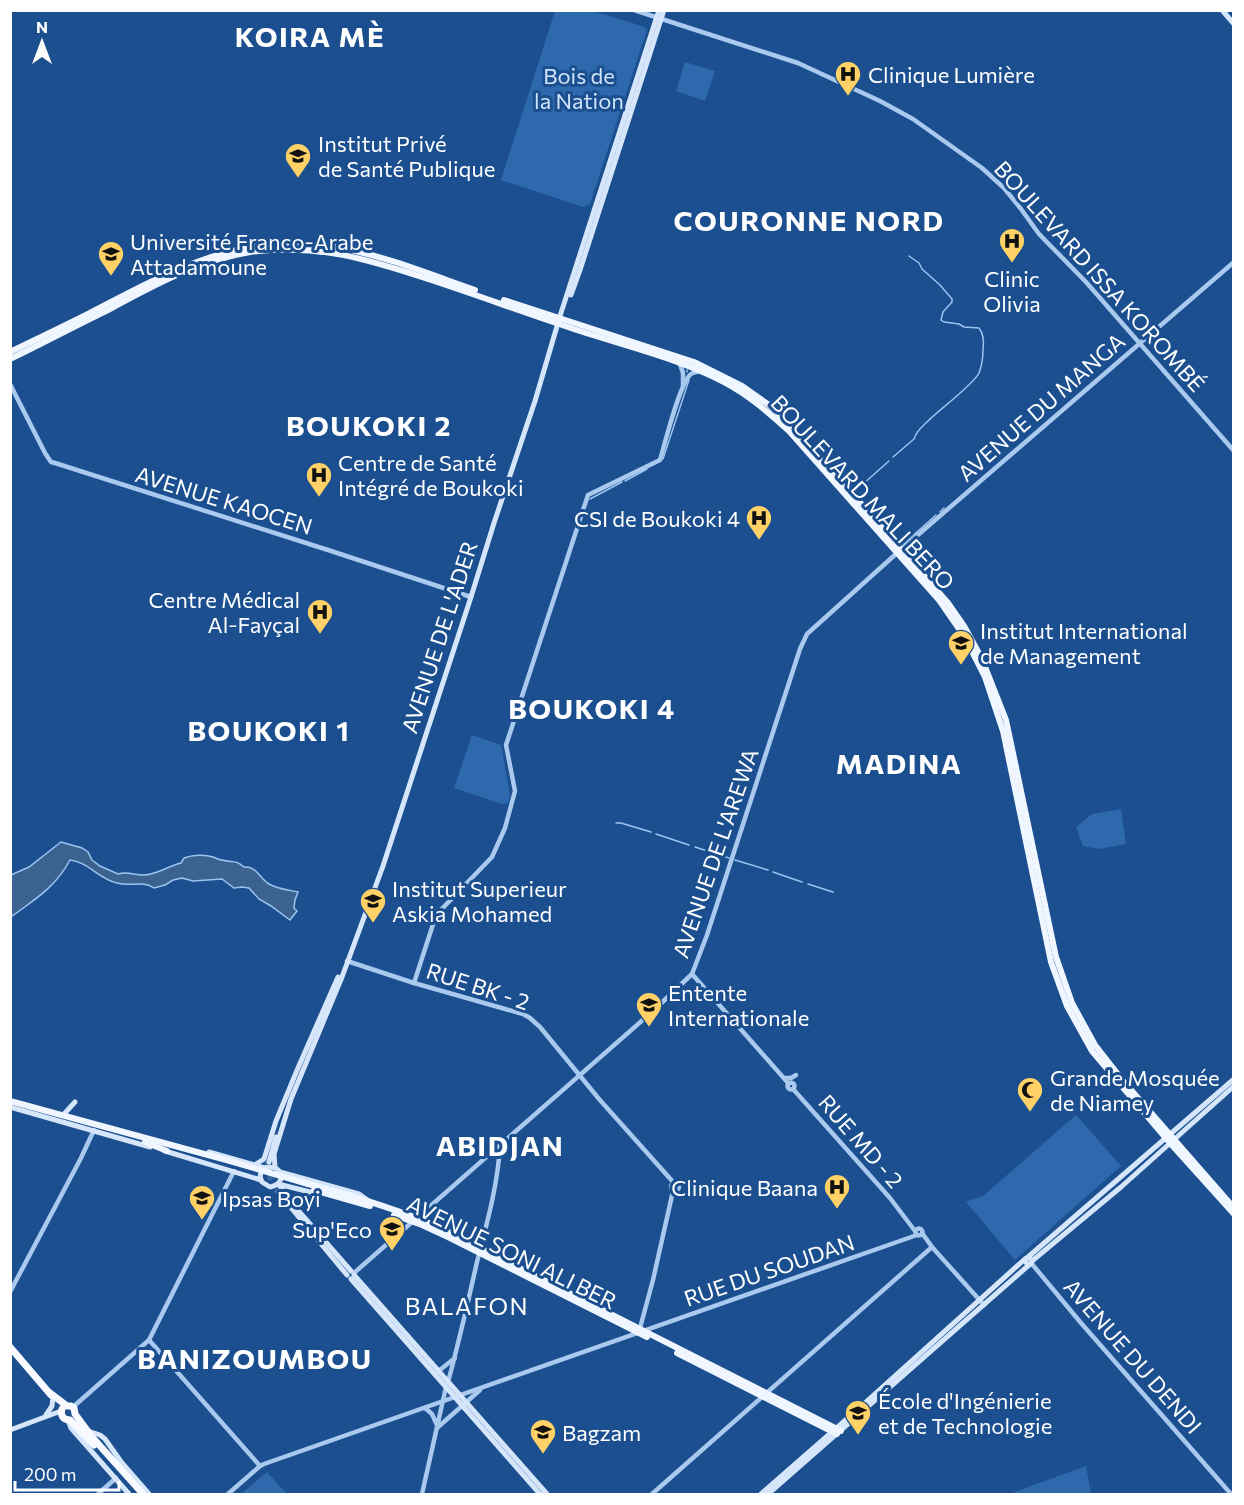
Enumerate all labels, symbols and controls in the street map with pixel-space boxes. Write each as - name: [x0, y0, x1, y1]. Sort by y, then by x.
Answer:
- north arrow: [12, 12, 72, 72]
- text: N: [36, 17, 48, 36]
- district label: KOIRA MÈ: [235, 19, 385, 53]
- hospital icon: Clinique Lumière: [833, 59, 863, 97]
- place label: Clinique Lumière: [868, 61, 1035, 88]
- park label: Bois de la Nation: [534, 62, 624, 114]
- place label: Institut Privé de Santé Publique: [318, 130, 495, 182]
- school or university icon: Institut Privé de Santé Publique: [283, 141, 313, 179]
- street label: BOULEVARD ISSA KOROMBÉ: [989, 155, 1211, 397]
- district label: COURONNE NORD: [673, 203, 945, 237]
- hospital icon: Clinic Olivia: [997, 226, 1027, 264]
- place label: Université Franco-Arabe Attadamoune: [130, 228, 373, 280]
- school or university icon: Université Franco-Arabe Attadamoune: [96, 239, 126, 277]
- place label: Clinic Olivia: [983, 265, 1041, 317]
- street label: AVENUE DU MANGA: [952, 327, 1130, 487]
- street label: BOULEVARD MALI BERO: [766, 389, 960, 595]
- district label: BOUKOKI 2: [286, 408, 452, 442]
- place label: Centre de Santé Intégré de Boukoki: [338, 449, 524, 501]
- street label: AVENUE KAOCEN: [132, 460, 316, 540]
- hospital icon: Centre de Santé Intégré de Boukoki: [304, 460, 334, 498]
- hospital icon: CSI de Boukoki 4: [744, 503, 774, 541]
- place label: CSI de Boukoki 4: [574, 505, 740, 532]
- street label: AVENUE DE L'ADER: [395, 537, 483, 736]
- place label: Centre Médical Al-Fayçal: [149, 586, 300, 638]
- hospital icon: Centre Médical Al-Fayçal: [305, 597, 335, 635]
- place label: Institut International de Management: [980, 617, 1188, 669]
- school or university icon: Institut International de Management: [946, 628, 976, 666]
- district label: BOUKOKI 4: [508, 691, 676, 725]
- district label: BOUKOKI 1: [188, 713, 350, 747]
- street label: AVENUE DE L'AREWA: [666, 745, 764, 961]
- district label: MADINA: [836, 746, 962, 780]
- place label: Institut Superieur Askia Mohamed: [392, 875, 567, 927]
- school or university icon: Institut Superieur Askia Mohamed: [358, 886, 388, 924]
- street label: RUE BK - 2: [423, 957, 533, 1015]
- place label: Entente Internationale: [668, 979, 809, 1031]
- school or university icon: Entente Internationale: [634, 990, 664, 1028]
- place label: Grande Mosquée de Niamey: [1050, 1064, 1220, 1116]
- mosque icon: Grande Mosquée de Niamey: [1015, 1075, 1045, 1113]
- street label: RUE MD - 2: [813, 1089, 909, 1193]
- district label: ABIDJAN: [436, 1128, 564, 1162]
- hospital icon: Clinique Baana: [822, 1172, 852, 1210]
- place label: Clinique Baana: [671, 1174, 818, 1201]
- school or university icon: Ipsas Boyi: [187, 1183, 217, 1221]
- place label: Ipsas Boyi: [222, 1185, 321, 1212]
- street label: AVENUE SONI ALI BER: [403, 1190, 621, 1315]
- school or university icon: Sup'Eco: [377, 1214, 407, 1252]
- place label: Sup'Eco: [292, 1216, 372, 1243]
- street label: RUE DU SOUDAN: [680, 1228, 858, 1312]
- street label: AVENUE DU DENDI: [1058, 1273, 1208, 1439]
- district label: BALAFON: [405, 1291, 529, 1320]
- district label: BANIZOUMBOU: [137, 1341, 373, 1375]
- place label: École d'Ingénierie et de Technologie: [878, 1387, 1052, 1439]
- school or university icon: École d'Ingénierie et de Technologie: [843, 1398, 873, 1436]
- school or university icon: Bagzam: [528, 1417, 558, 1455]
- place label: Bagzam: [562, 1419, 641, 1446]
- scale bar: [15, 1454, 118, 1492]
- text: 200 m: [24, 1463, 77, 1485]

